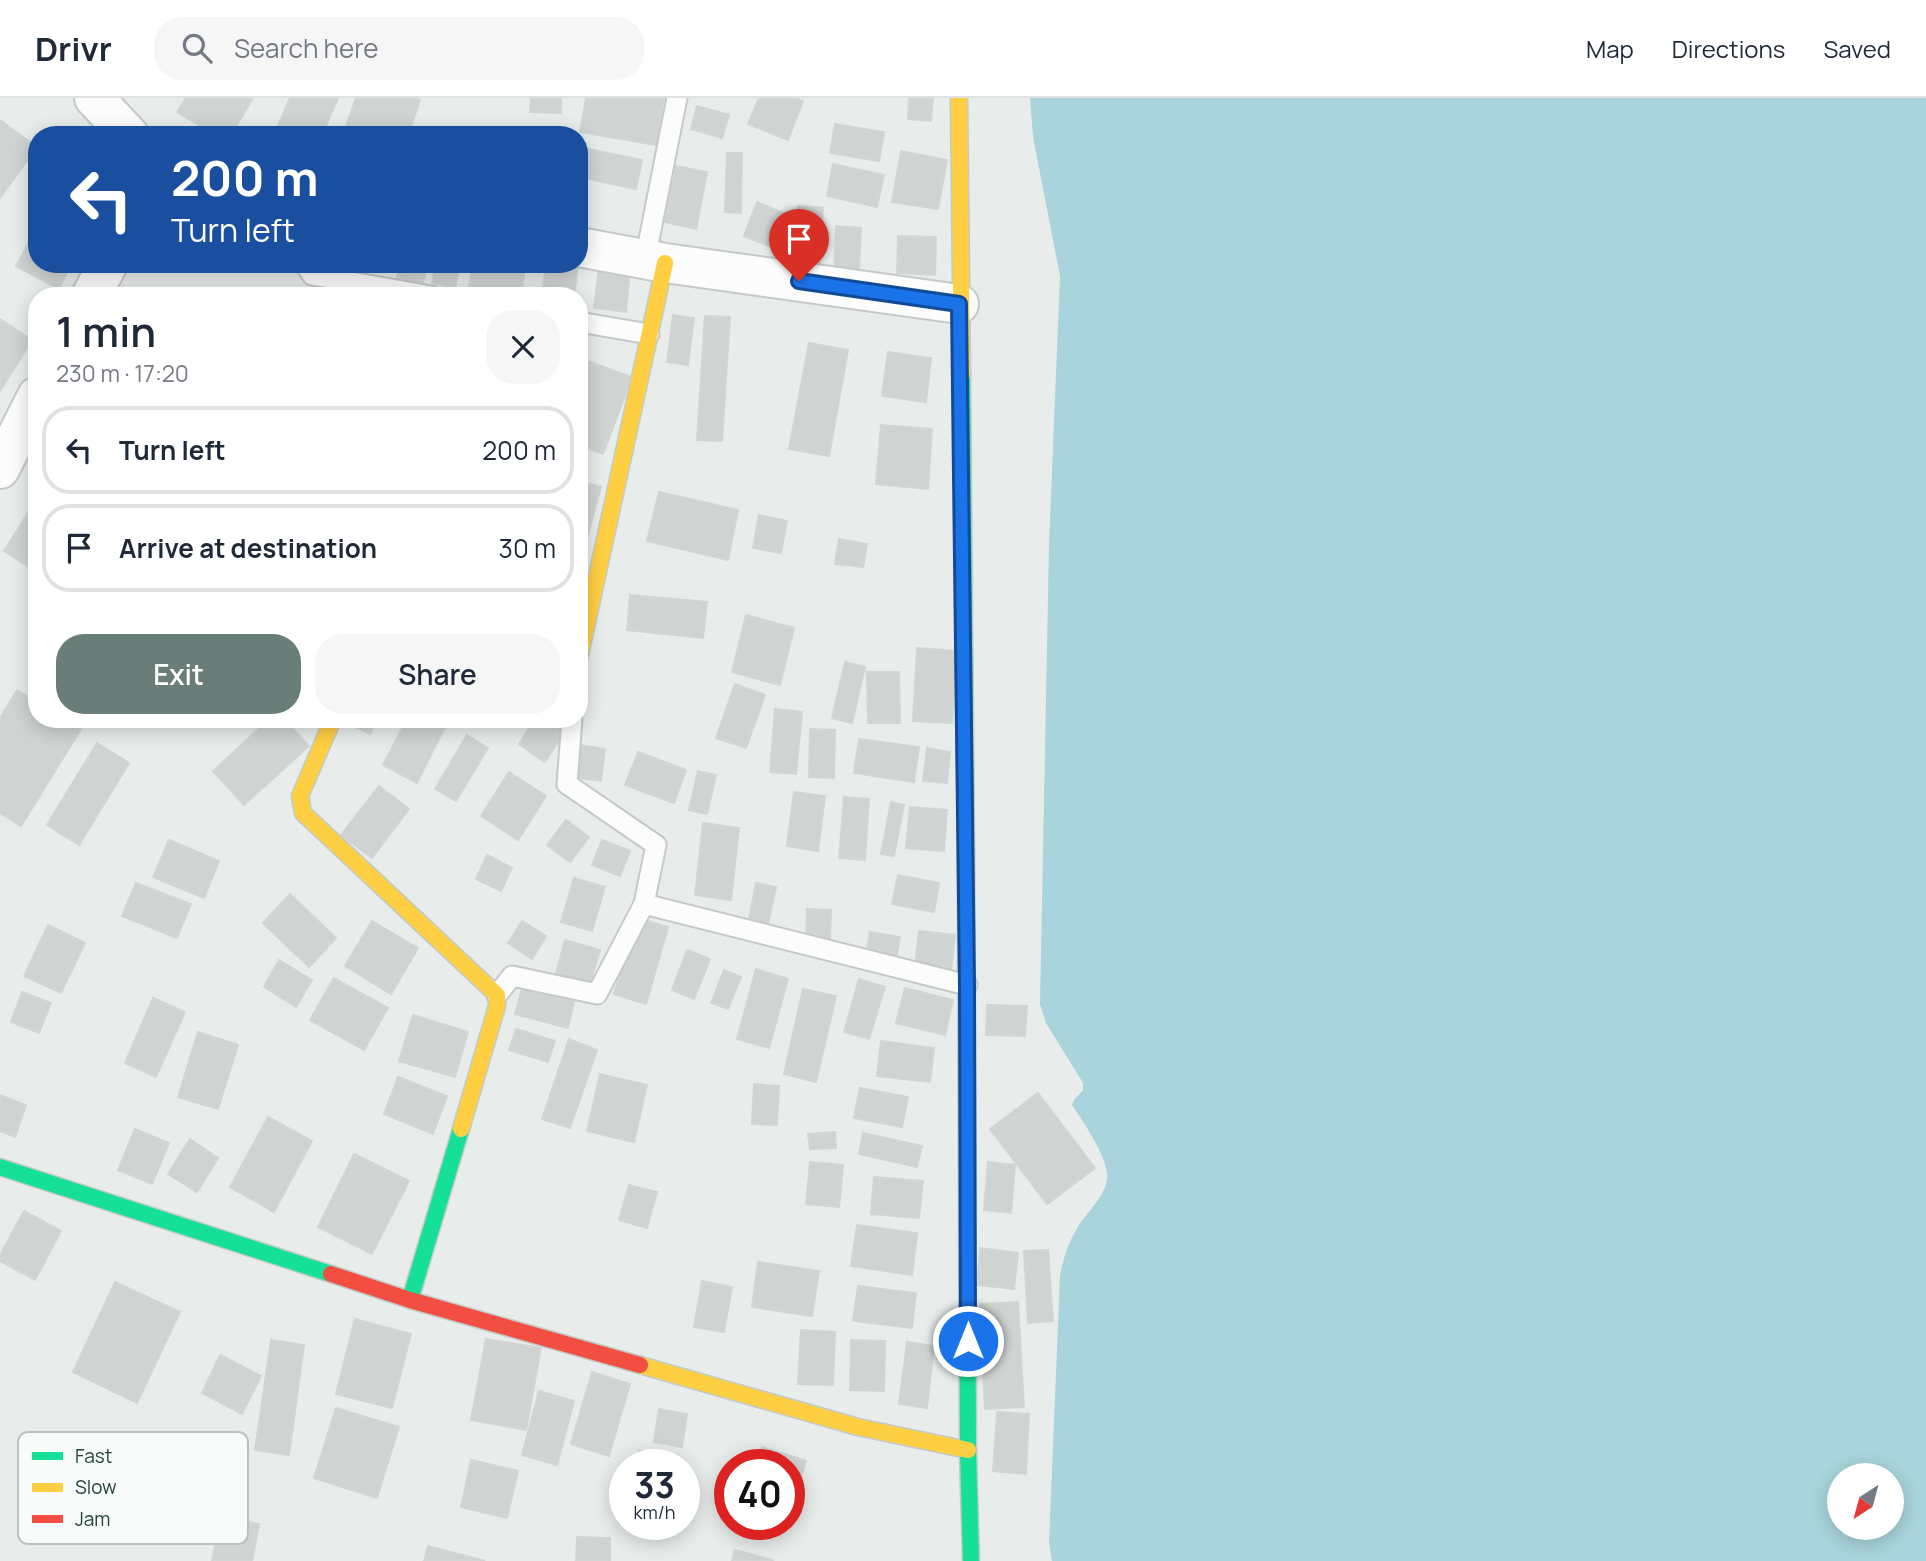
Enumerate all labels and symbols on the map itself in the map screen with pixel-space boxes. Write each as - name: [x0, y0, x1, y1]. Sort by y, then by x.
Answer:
- pin: [769, 209, 829, 281]
- position arrow: [931, 1304, 1005, 1378]
- legend: [18, 1432, 248, 1544]
- text: Fast: [75, 1443, 112, 1469]
- speed limit sign: 40: [714, 1449, 805, 1540]
- north arrow: [1827, 1463, 1904, 1540]
- text: Slow: [75, 1474, 117, 1500]
- text: Jam: [75, 1506, 110, 1532]

